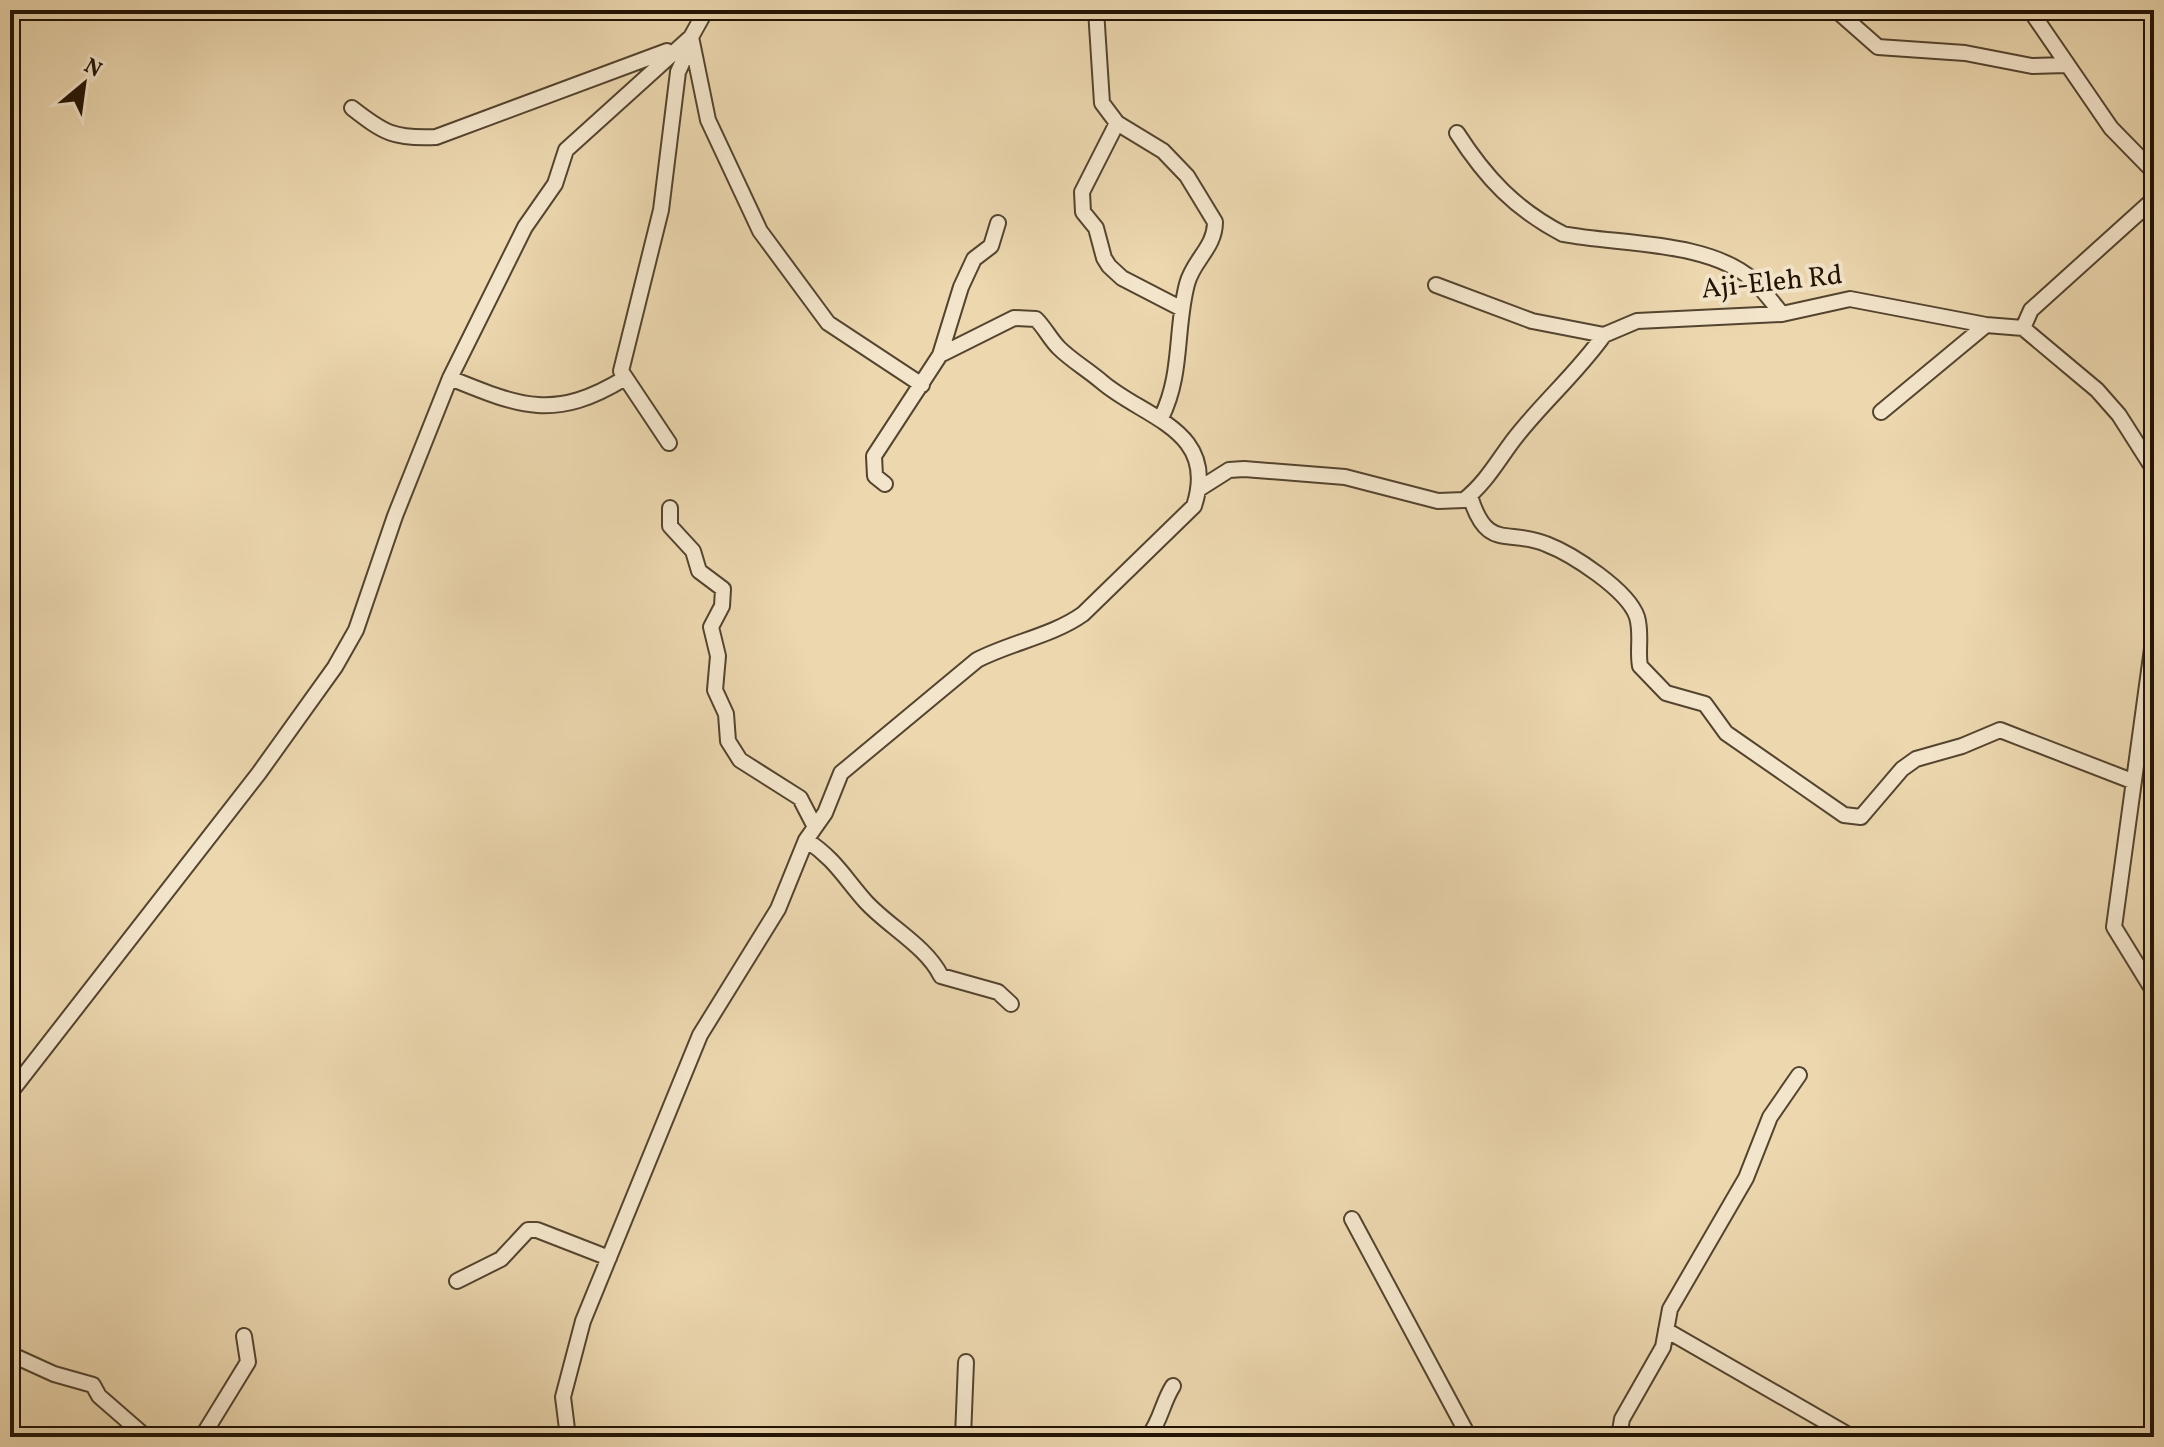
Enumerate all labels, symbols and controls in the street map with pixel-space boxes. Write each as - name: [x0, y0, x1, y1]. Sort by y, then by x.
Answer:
- north arrow: [44, 44, 124, 124]
- text: N: [78, 51, 107, 86]
- street label: Aji-Eleh Rd: [1699, 256, 1845, 310]

